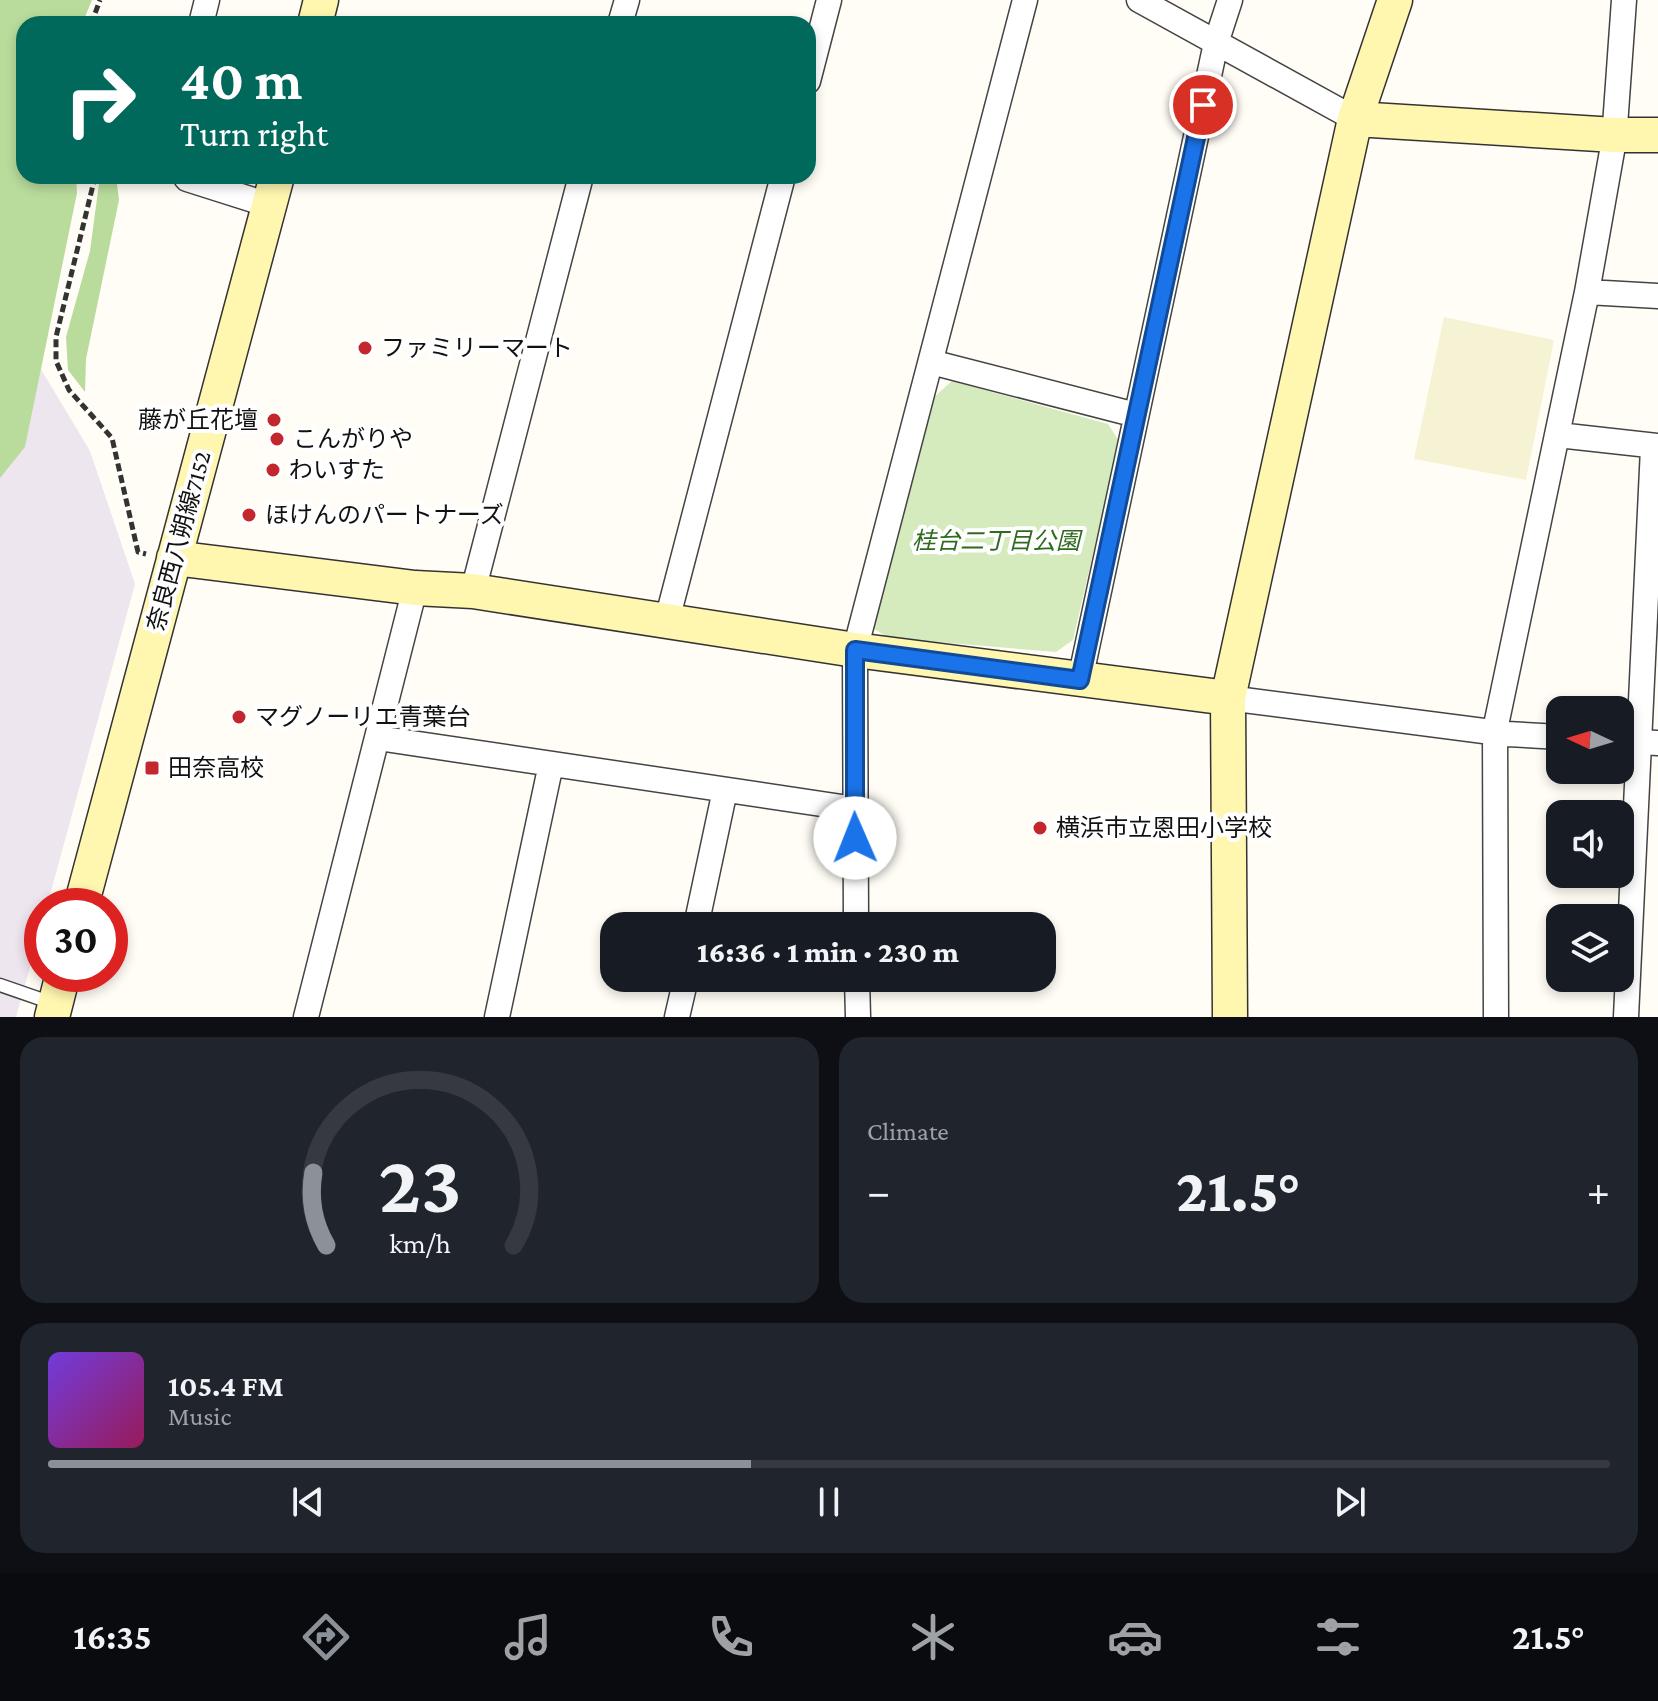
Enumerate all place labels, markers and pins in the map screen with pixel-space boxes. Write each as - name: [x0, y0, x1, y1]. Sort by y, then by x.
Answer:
- pin: [1169, 71, 1237, 139]
- place label: ファミリーマート: [381, 334, 573, 361]
- marker: ファミリーマート: [356, 339, 374, 357]
- place label: 藤が丘花壇: [138, 406, 258, 433]
- marker: 藤が丘花壇: [265, 411, 283, 429]
- place label: こんがりや: [293, 425, 413, 452]
- marker: こんがりや: [268, 430, 286, 448]
- place label: わいすた: [289, 456, 385, 483]
- marker: わいすた: [264, 461, 282, 479]
- place label: ほけんのパートナーズ: [265, 501, 504, 528]
- marker: ほけんのパートナーズ: [240, 506, 258, 524]
- place label: マグノーリエ青葉台: [255, 703, 471, 730]
- marker: マグノーリエ青葉台: [230, 708, 248, 726]
- place label: 田奈高校: [168, 754, 264, 781]
- marker: 田奈高校: [143, 759, 161, 777]
- place label: 横浜市立恩田小学校: [1056, 814, 1272, 841]
- marker: 横浜市立恩田小学校: [1031, 819, 1049, 837]

